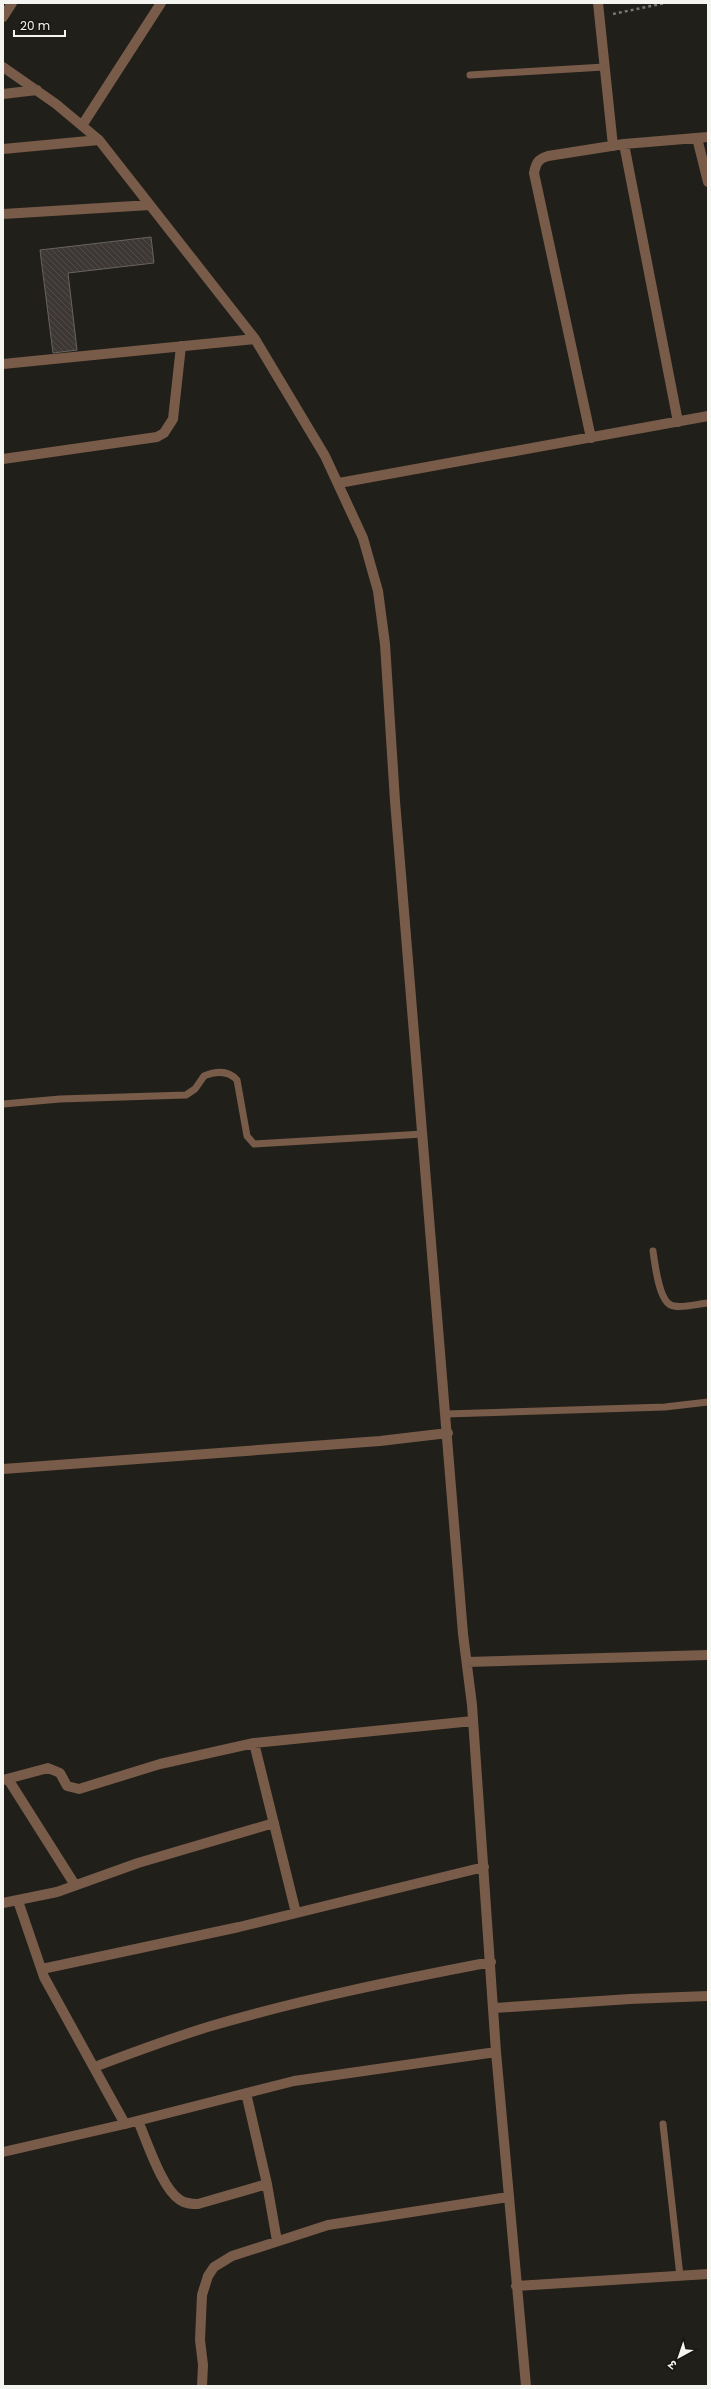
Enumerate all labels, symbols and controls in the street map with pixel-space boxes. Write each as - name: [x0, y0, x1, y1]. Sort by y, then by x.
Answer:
- scale bar: [14, 12, 65, 38]
- text: 20 m: [20, 17, 50, 34]
- north arrow: [659, 2337, 699, 2377]
- text: उ: [664, 2356, 681, 2373]

